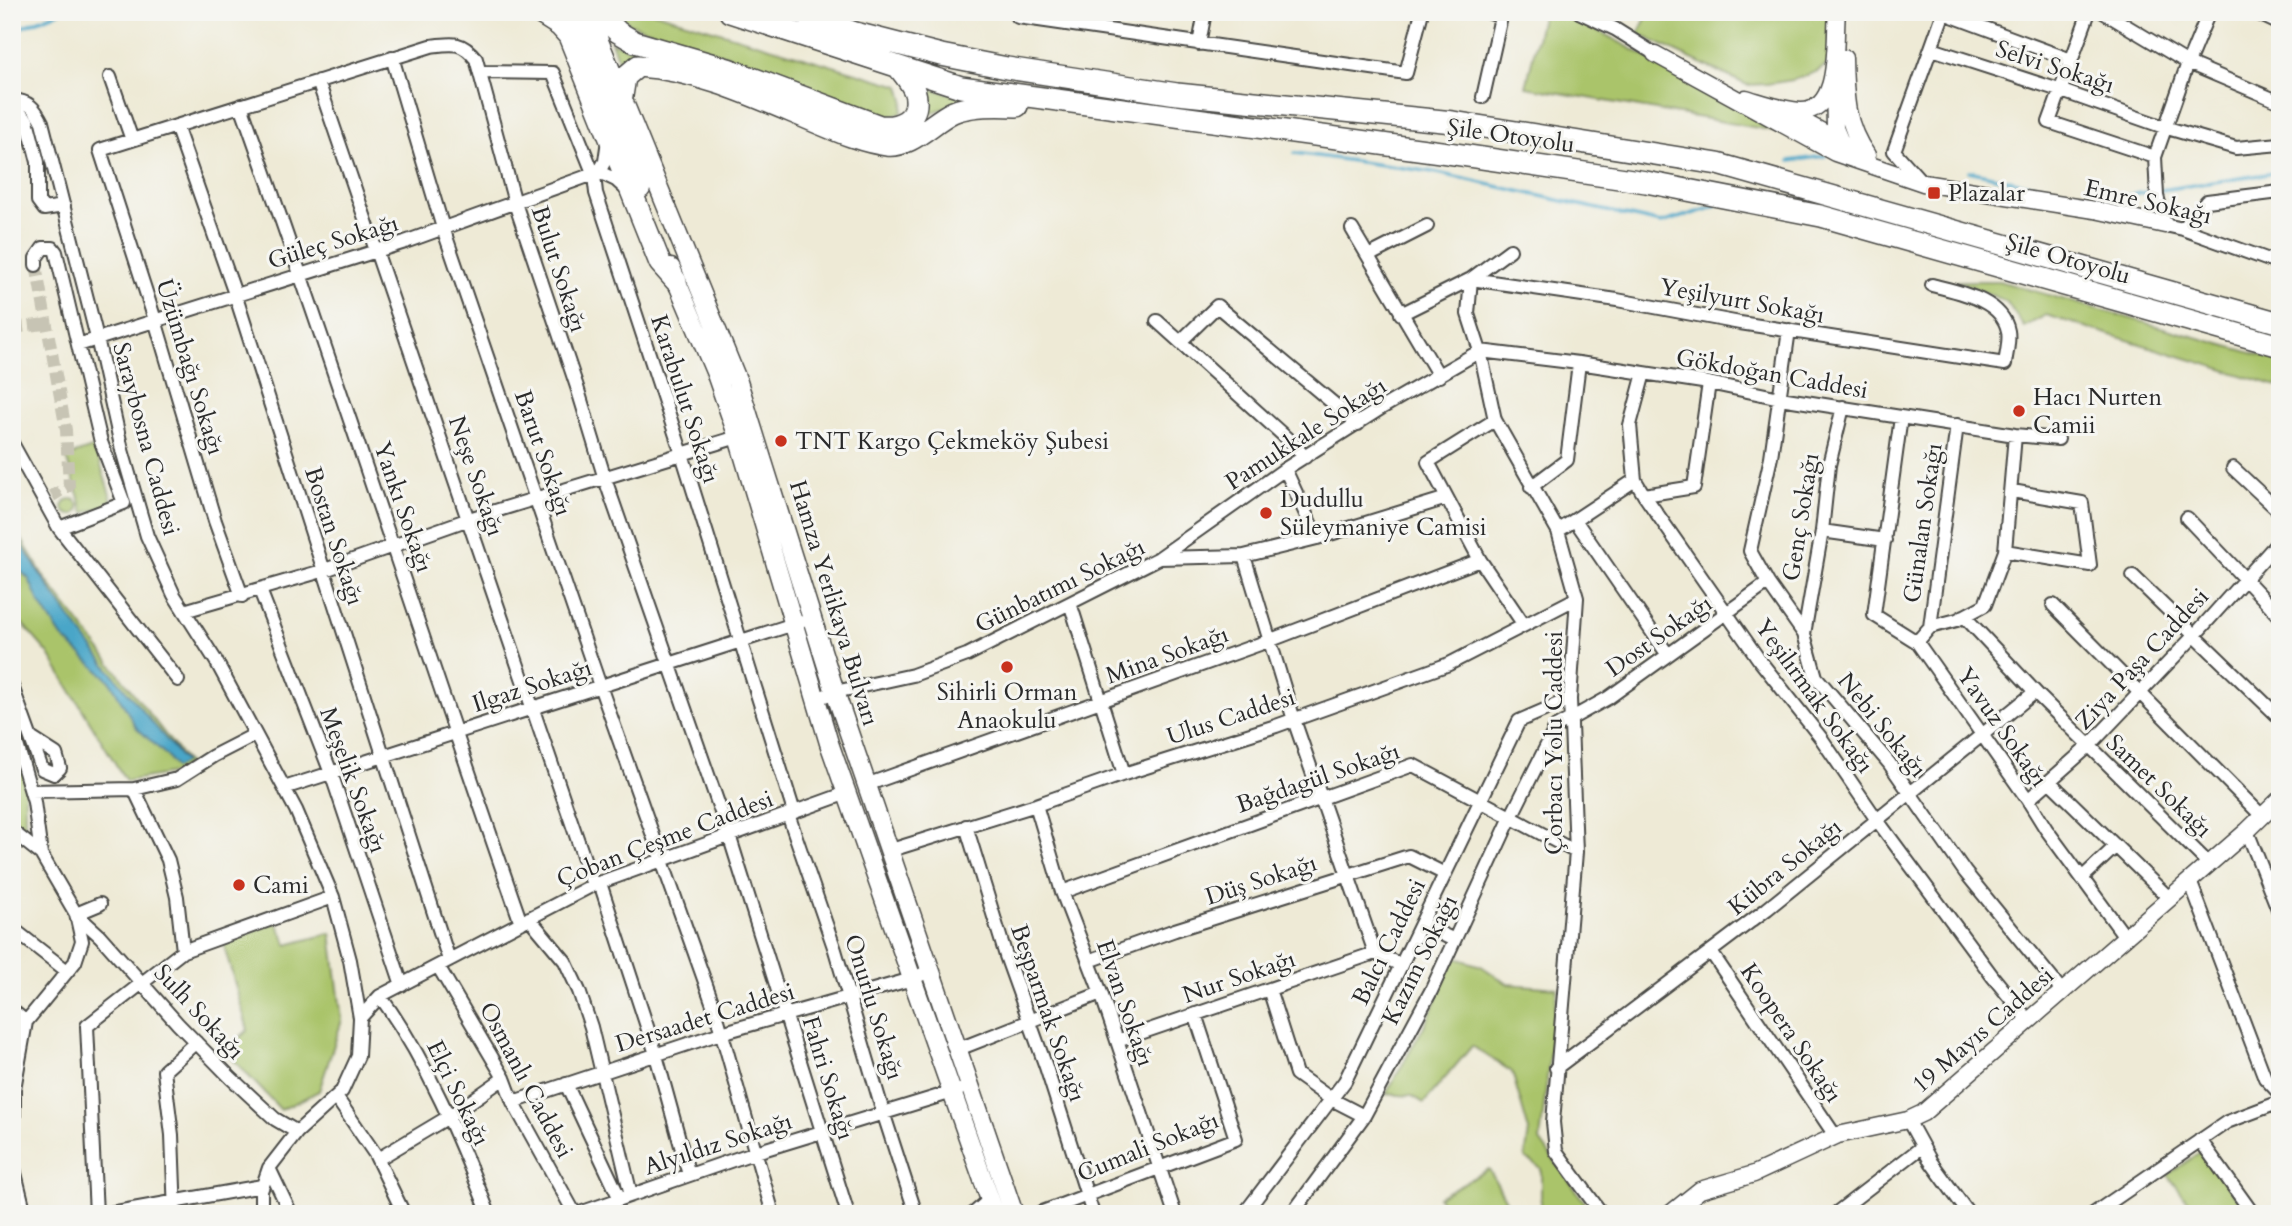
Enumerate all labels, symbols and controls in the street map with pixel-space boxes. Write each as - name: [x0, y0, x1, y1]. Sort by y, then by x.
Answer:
- street label: Selvi Sokağı: [1992, 32, 2119, 102]
- street label: Şile Otoyolu: [1445, 111, 1577, 161]
- street label: Emre Sokağı: [2081, 171, 2215, 233]
- place label: Plazalar: [1948, 177, 2025, 210]
- marker: Plazalar: [1926, 185, 1942, 201]
- street label: Bulut Sokağı: [523, 202, 595, 337]
- street label: Güleç Sokağı: [264, 206, 403, 278]
- street label: Şile Otoyolu: [2002, 225, 2134, 293]
- street label: Yeşilyurt Sokağı: [1657, 270, 1827, 332]
- street label: Üzümbağı Sokağı: [148, 275, 232, 459]
- street label: Karabulut Sokağı: [642, 311, 728, 488]
- street label: Saraybosna Caddesi: [104, 339, 188, 539]
- street label: Gökdoğan Caddesi: [1673, 341, 1871, 407]
- street label: Pamukkale Sokağı: [1219, 369, 1393, 498]
- place label: Hacı Nurten Camii: [2033, 381, 2162, 442]
- street label: Barut Sokağı: [506, 386, 580, 521]
- marker: Hacı Nurten Camii: [2011, 403, 2027, 419]
- street label: Neşe Sokağı: [440, 411, 512, 541]
- place label: TNT Kargo Çekmeköy Şubesi: [795, 425, 1109, 458]
- marker: TNT Kargo Çekmeköy Şubesi: [773, 433, 789, 449]
- street label: Yankı Sokağı: [365, 437, 441, 577]
- street label: Günalan Sokağı: [1895, 441, 1951, 605]
- street label: Genç Sokağı: [1775, 450, 1827, 583]
- street label: Bostan Sokağı: [296, 463, 372, 610]
- street label: Hamza Yerlikaya Bulvarı: [781, 476, 887, 730]
- place label: Dudullu Süleymaniye Camisi: [1280, 483, 1487, 544]
- marker: Dudullu Süleymaniye Camisi: [1258, 505, 1274, 521]
- street label: Günbatımı Sokağı: [970, 530, 1151, 641]
- street label: Ziya Paşa Caddesi: [2068, 581, 2217, 737]
- street label: Dost Sokağı: [1599, 587, 1719, 685]
- street label: Yeşilırmak Sokağı: [1747, 612, 1881, 780]
- street label: Mina Sokağı: [1101, 617, 1233, 692]
- street label: Çorbacı Yolu Caddesi: [1538, 631, 1571, 855]
- street label: Ilgaz Sokağı: [468, 651, 596, 721]
- marker: Sihirli Orman Anaokulu: [999, 659, 1015, 675]
- street label: Yavuz Sokağı: [1949, 661, 2056, 794]
- street label: Nebi Sokağı: [1830, 666, 1935, 784]
- place label: Sihirli Orman Anaokulu: [937, 676, 1078, 737]
- street label: Ulus Caddesi: [1163, 681, 1300, 753]
- street label: Meşelik Sokağı: [311, 702, 395, 858]
- street label: Samet Sokağı: [2099, 727, 2220, 845]
- street label: Bağdagül Sokağı: [1232, 735, 1404, 821]
- street label: Çoban Çeşme Caddesi: [552, 782, 778, 896]
- street label: Kübra Sokağı: [1721, 811, 1849, 923]
- street label: Düş Sokağı: [1201, 846, 1321, 914]
- place label: Cami: [253, 869, 309, 902]
- street label: Balcı Caddesi: [1344, 873, 1434, 1011]
- marker: Cami: [231, 877, 247, 893]
- street label: Kazım Sokağı: [1374, 889, 1466, 1031]
- street label: Beşparmak Sokağı: [1002, 920, 1094, 1106]
- street label: Onurlu Sokağı: [836, 930, 912, 1084]
- street label: Elvan Sokağı: [1088, 935, 1162, 1071]
- street label: Nur Sokağı: [1178, 942, 1300, 1012]
- street label: Sulh Sokağı: [146, 957, 252, 1067]
- street label: Koopera Sokağı: [1732, 957, 1850, 1109]
- street label: 19 Mayıs Caddesi: [1905, 959, 2061, 1101]
- street label: Dersaadet Caddesi: [611, 975, 799, 1061]
- street label: Osmanlı Caddesi: [471, 996, 581, 1164]
- street label: Fahri Sokağı: [794, 1012, 863, 1144]
- street label: Elçi Sokağı: [418, 1035, 498, 1151]
- street label: Alyıldız Sokağı: [640, 1104, 796, 1183]
- street label: Cumali Sokağı: [1072, 1104, 1224, 1190]

